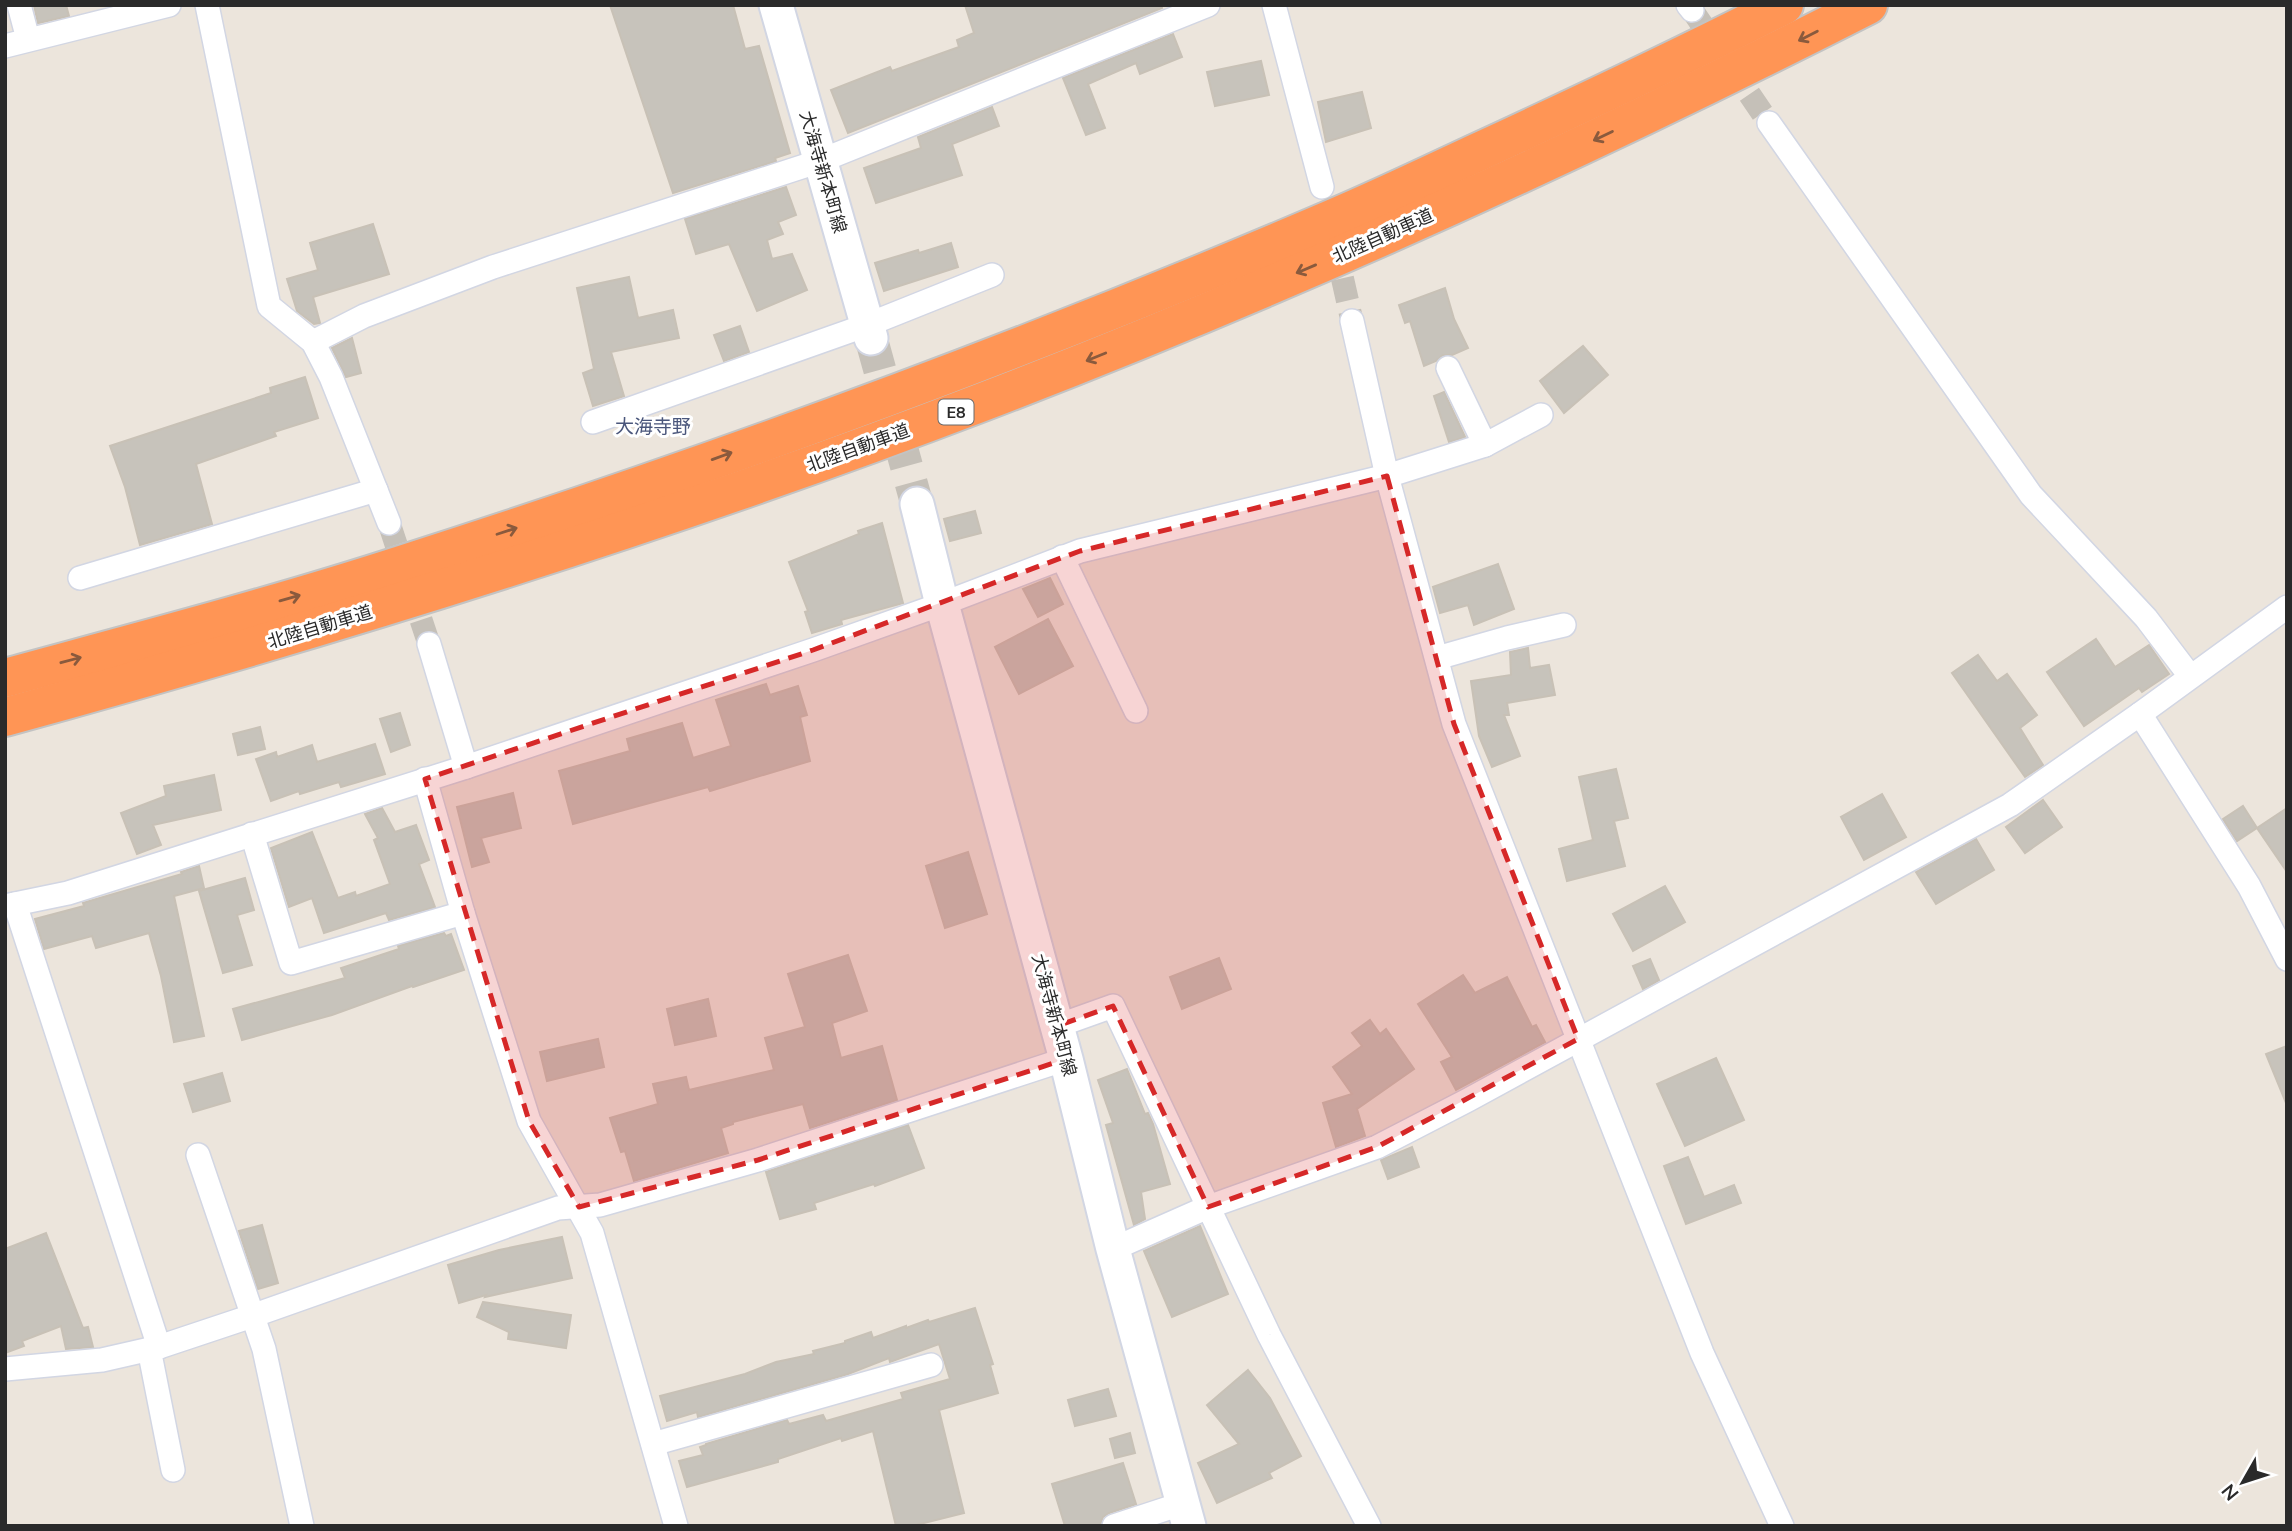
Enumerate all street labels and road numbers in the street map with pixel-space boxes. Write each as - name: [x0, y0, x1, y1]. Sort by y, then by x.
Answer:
- street label: 大海寺新本町線: [795, 108, 852, 236]
- street label: 北陸自動車道: [1329, 203, 1437, 268]
- road number: E8: [939, 400, 974, 424]
- street label: 北陸自動車道: [803, 418, 913, 477]
- street label: 北陸自動車道: [265, 600, 375, 653]
- street label: 大海寺新本町線: [1027, 951, 1082, 1079]

